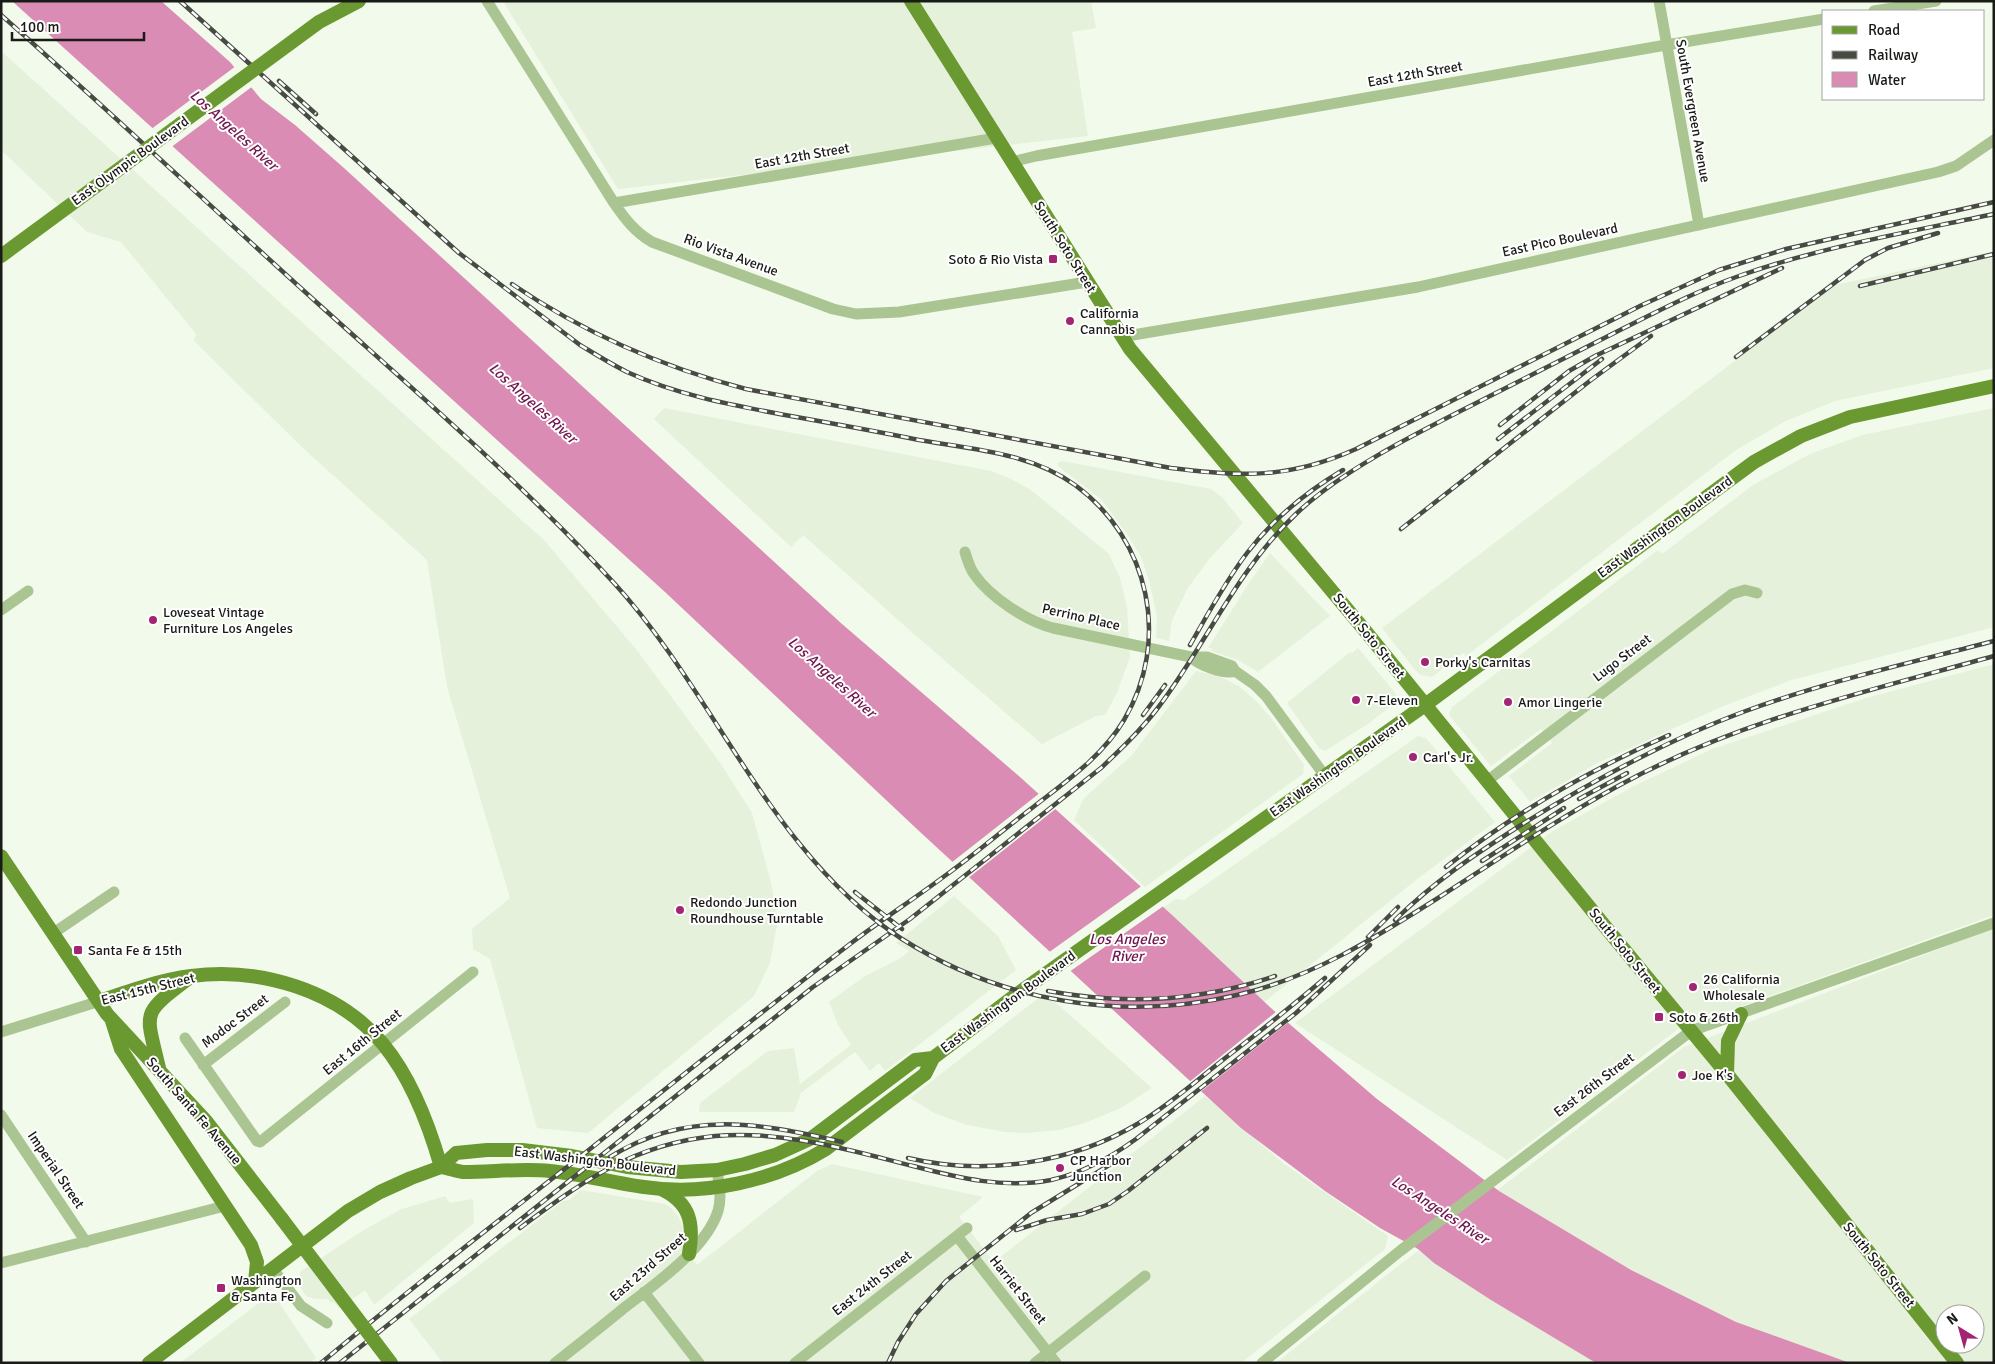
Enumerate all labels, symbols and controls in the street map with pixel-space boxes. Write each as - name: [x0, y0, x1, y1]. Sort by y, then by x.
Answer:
- scale bar: [12, 10, 145, 42]
- legend: [1822, 10, 1985, 100]
- text: 100 m: [20, 18, 60, 36]
- text: Road: [1868, 21, 1900, 39]
- street label: South Evergreen Avenue: [1672, 38, 1714, 184]
- text: Railway: [1868, 46, 1918, 64]
- street label: East 12th Street: [1366, 57, 1464, 91]
- text: Water: [1868, 71, 1906, 89]
- water label: Los Angeles River: [186, 86, 284, 176]
- street label: East Olympic Boulevard: [68, 113, 192, 209]
- street label: East 12th Street: [753, 139, 851, 173]
- street label: South Soto Street: [1030, 198, 1100, 296]
- street label: East Pico Boulevard: [1501, 219, 1619, 261]
- street label: Rio Vista Avenue: [681, 230, 781, 280]
- place label: Soto & Rio Vista: [949, 251, 1043, 268]
- marker: Soto & Rio Vista: [1047, 253, 1059, 265]
- place label: California Cannabis: [1080, 305, 1139, 338]
- marker: California Cannabis: [1064, 315, 1076, 327]
- water label: Los Angeles River: [485, 359, 583, 449]
- street label: East Washington Boulevard: [1594, 472, 1736, 582]
- street label: South Soto Street: [1329, 590, 1409, 682]
- street label: Perrino Place: [1040, 600, 1122, 634]
- place label: Loveseat Vintage Furniture Los Angeles: [163, 604, 293, 637]
- marker: Loveseat Vintage Furniture Los Angeles: [147, 614, 159, 626]
- street label: Lugo Street: [1589, 630, 1655, 686]
- water label: Los Angeles River: [784, 633, 882, 723]
- place label: Porky's Carnitas: [1435, 654, 1531, 671]
- marker: Porky's Carnitas: [1419, 656, 1431, 668]
- place label: 7-Eleven: [1366, 692, 1418, 709]
- marker: 7-Eleven: [1350, 694, 1362, 706]
- place label: Amor Lingerie: [1518, 694, 1602, 711]
- marker: Amor Lingerie: [1502, 696, 1514, 708]
- street label: East Washington Boulevard: [1266, 713, 1410, 821]
- place label: Carl's Jr.: [1423, 749, 1474, 766]
- marker: Carl's Jr.: [1407, 751, 1419, 763]
- place label: Redondo Junction Roundhouse Turntable: [690, 894, 824, 927]
- marker: Redondo Junction Roundhouse Turntable: [674, 904, 686, 916]
- street label: South Soto Street: [1585, 905, 1665, 997]
- water label: Los Angeles River: [1089, 930, 1167, 965]
- place label: Santa Fe & 15th: [88, 942, 182, 959]
- marker: Santa Fe & 15th: [72, 944, 84, 956]
- street label: East Washington Boulevard: [937, 947, 1079, 1057]
- street label: East 15th Street: [99, 969, 197, 1009]
- place label: 26 California Wholesale: [1703, 971, 1780, 1004]
- marker: 26 California Wholesale: [1687, 981, 1699, 993]
- street label: Modoc Street: [198, 990, 272, 1052]
- street label: East 16th Street: [319, 1005, 405, 1079]
- place label: Soto & 26th: [1669, 1009, 1739, 1026]
- marker: Soto & 26th: [1653, 1011, 1665, 1023]
- street label: East 26th Street: [1550, 1049, 1638, 1121]
- street label: South Santa Fe Avenue: [143, 1054, 245, 1168]
- place label: Joe K's: [1692, 1067, 1733, 1084]
- marker: Joe K's: [1676, 1069, 1688, 1081]
- street label: Imperial Street: [24, 1128, 88, 1212]
- street label: East Washington Boulevard: [513, 1143, 677, 1179]
- place label: CP Harbor Junction: [1070, 1152, 1132, 1185]
- marker: CP Harbor Junction: [1054, 1162, 1066, 1174]
- water label: Los Angeles River: [1388, 1172, 1494, 1249]
- street label: South Soto Street: [1839, 1219, 1919, 1311]
- street label: East 23rd Street: [606, 1229, 690, 1305]
- street label: East 24th Street: [829, 1247, 915, 1319]
- street label: Harriet Street: [986, 1252, 1050, 1328]
- place label: Washington & Santa Fe: [231, 1272, 302, 1305]
- marker: Washington & Santa Fe: [215, 1282, 227, 1294]
- north arrow: [1935, 1304, 1985, 1354]
- text: N: [1943, 1309, 1961, 1329]

